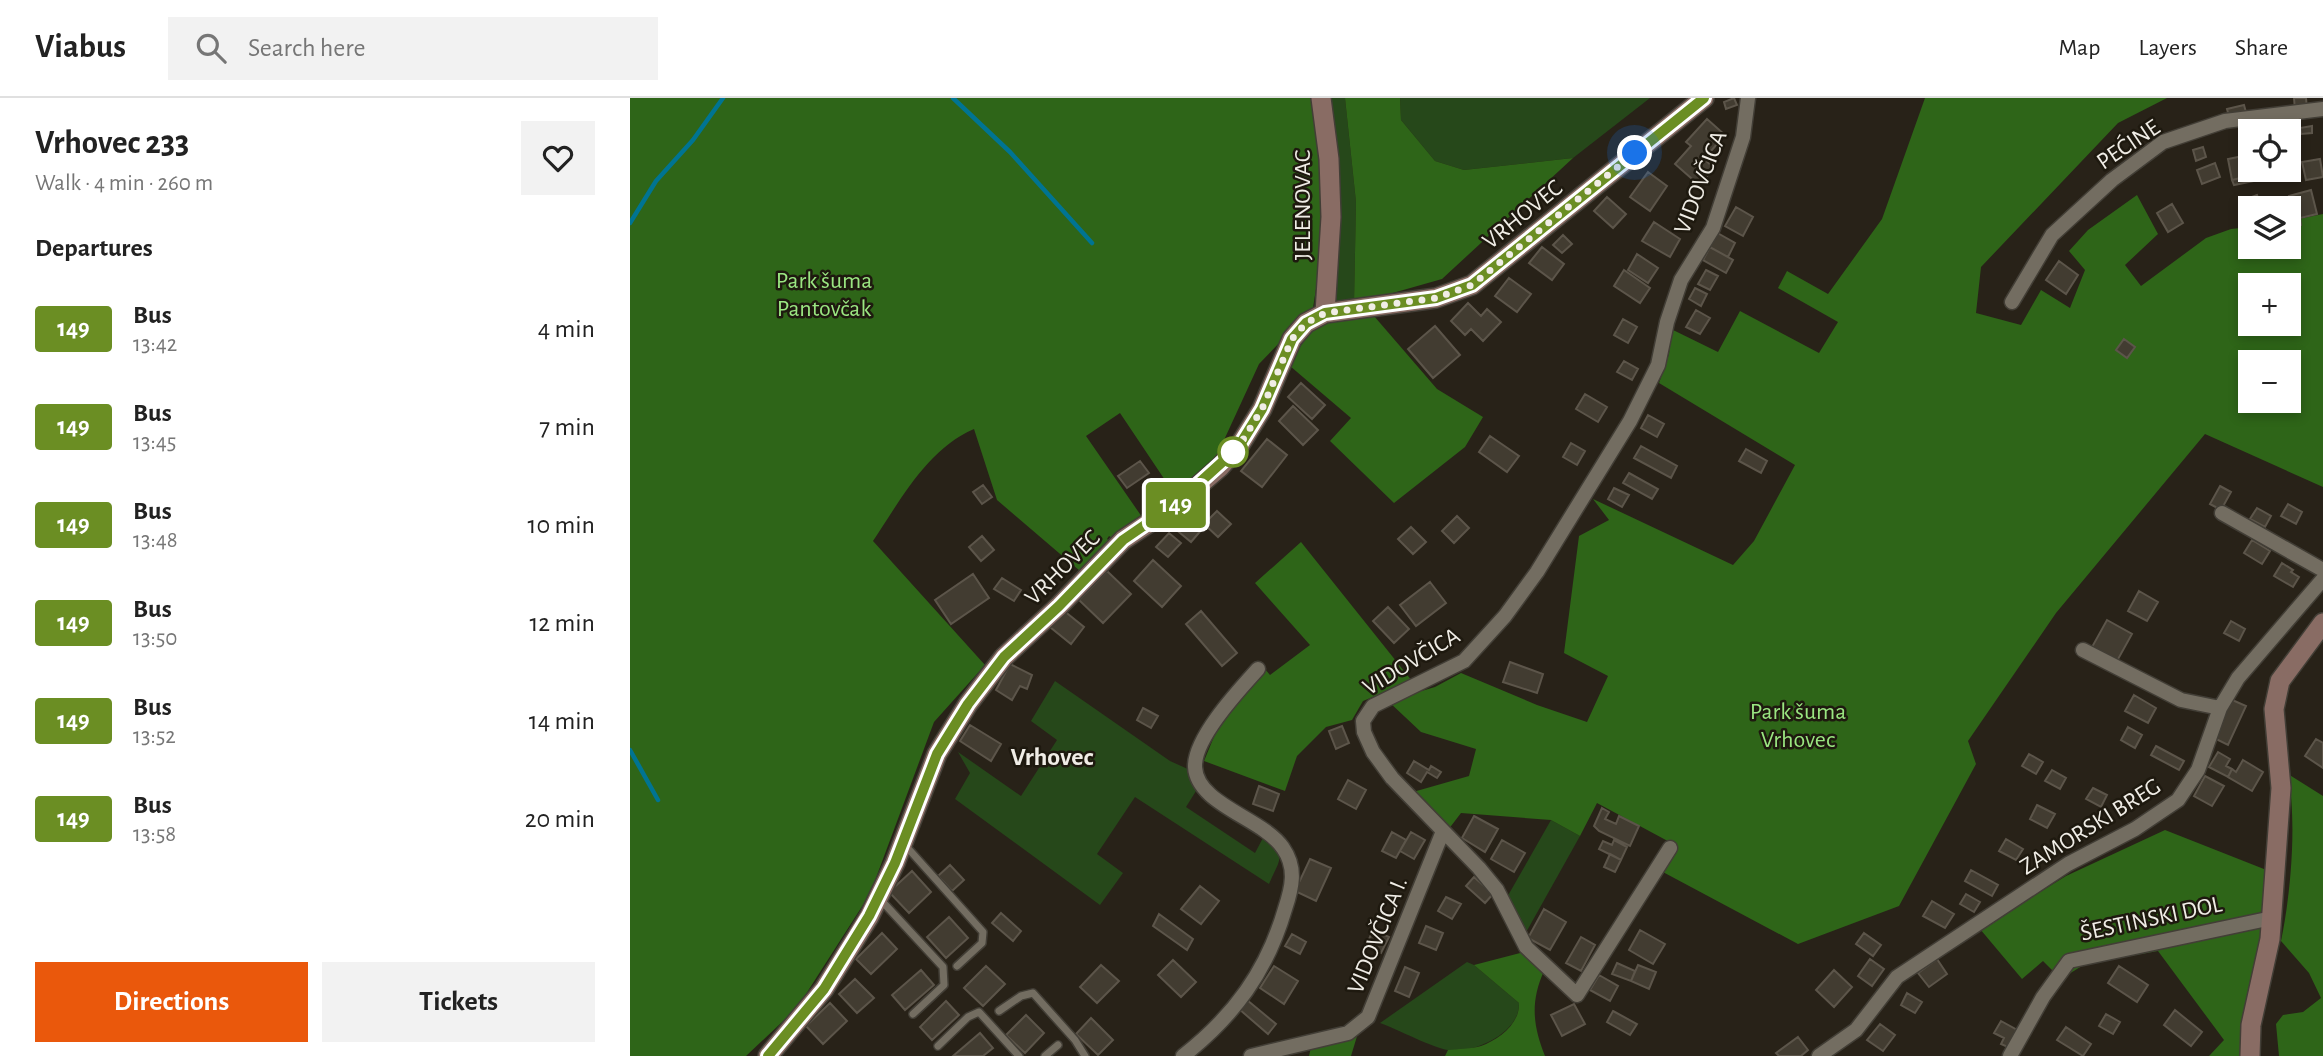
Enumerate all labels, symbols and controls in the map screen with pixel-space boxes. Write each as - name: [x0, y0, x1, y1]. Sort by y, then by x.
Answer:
- search box: [168, 17, 658, 80]
- icon: search: [192, 29, 230, 67]
- text: Viabus: [35, 31, 126, 64]
- text: Search here: [248, 35, 366, 61]
- text: Map: [2058, 36, 2100, 60]
- text: Layers: [2138, 36, 2197, 60]
- text: Share: [2235, 36, 2288, 60]
- street label: PEĆINE: [2091, 113, 2165, 175]
- map controls: [2238, 119, 2301, 413]
- button: locate: [2238, 119, 2301, 182]
- button: heart: [521, 121, 595, 195]
- text: Vrhovec 233: [35, 127, 189, 160]
- street label: VIDOVČICA: [1669, 127, 1732, 237]
- your location: [1617, 135, 1652, 170]
- street label: JELENOVAC: [1291, 150, 1315, 260]
- text: Walk · 4 min · 260 m: [35, 172, 213, 195]
- street label: VRHOVEC: [1478, 176, 1567, 254]
- button: layers: [2238, 196, 2301, 259]
- text: Departures: [35, 235, 153, 261]
- park label: Park šuma Pantovčak: [776, 269, 872, 321]
- button: +: [2238, 273, 2301, 336]
- text: Bus: [133, 302, 172, 328]
- text: 4 min: [538, 316, 595, 342]
- text: 149: [57, 317, 90, 341]
- text: 13:42: [133, 333, 177, 356]
- button: −: [2238, 350, 2301, 413]
- text: Bus: [133, 400, 172, 426]
- text: 7 min: [539, 414, 595, 440]
- text: 149: [57, 415, 90, 439]
- text: 13:45: [133, 431, 176, 454]
- unlabelled marker: [1218, 437, 1248, 467]
- line badge: 149: [1136, 482, 1216, 528]
- text: 149: [1160, 493, 1192, 517]
- text: Bus: [133, 498, 172, 524]
- text: 10 min: [528, 512, 595, 538]
- text: 149: [57, 513, 90, 537]
- street label: VRHOVEC: [1021, 526, 1105, 610]
- text: 13:48: [133, 529, 178, 552]
- text: Bus: [133, 596, 172, 622]
- text: 12 min: [529, 610, 595, 636]
- text: 149: [57, 611, 90, 635]
- street label: VIDOVČICA: [1358, 623, 1464, 700]
- text: 13:50: [133, 627, 177, 650]
- text: Bus: [133, 694, 172, 720]
- park label: Park šuma Vrhovec: [1750, 700, 1846, 752]
- text: 14 min: [529, 708, 595, 734]
- text: 149: [57, 709, 90, 733]
- text: 13:52: [133, 725, 176, 748]
- district label: Vrhovec: [1011, 744, 1093, 770]
- street label: ZAMORSKI BREG: [2016, 774, 2165, 880]
- text: Bus: [133, 792, 172, 818]
- text: 20 min: [525, 806, 595, 832]
- text: 149: [57, 807, 90, 831]
- text: 13:58: [133, 823, 176, 846]
- street label: VIDOVČICA I.: [1343, 873, 1412, 997]
- street label: ŠESTINSKI DOL: [2078, 891, 2224, 946]
- button: Directions: [35, 962, 308, 1042]
- button: Tickets: [322, 962, 595, 1042]

